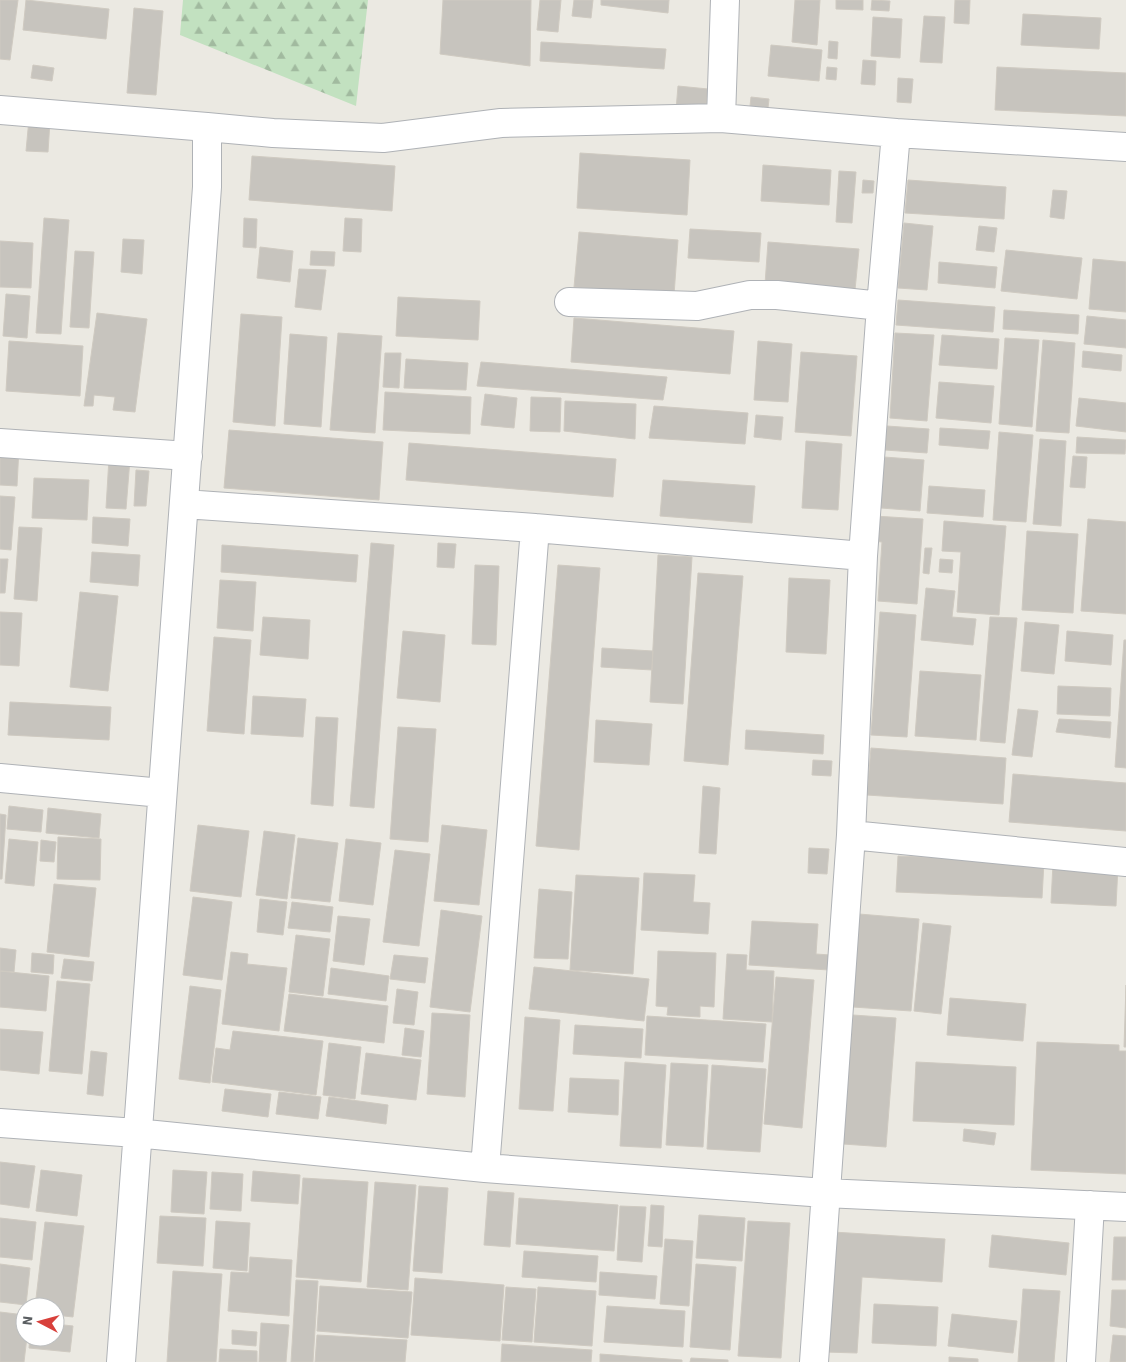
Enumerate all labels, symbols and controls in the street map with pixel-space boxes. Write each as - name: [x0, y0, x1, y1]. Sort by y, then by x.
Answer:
- north arrow: [15, 1297, 65, 1347]
- text: N: [18, 1315, 38, 1326]

